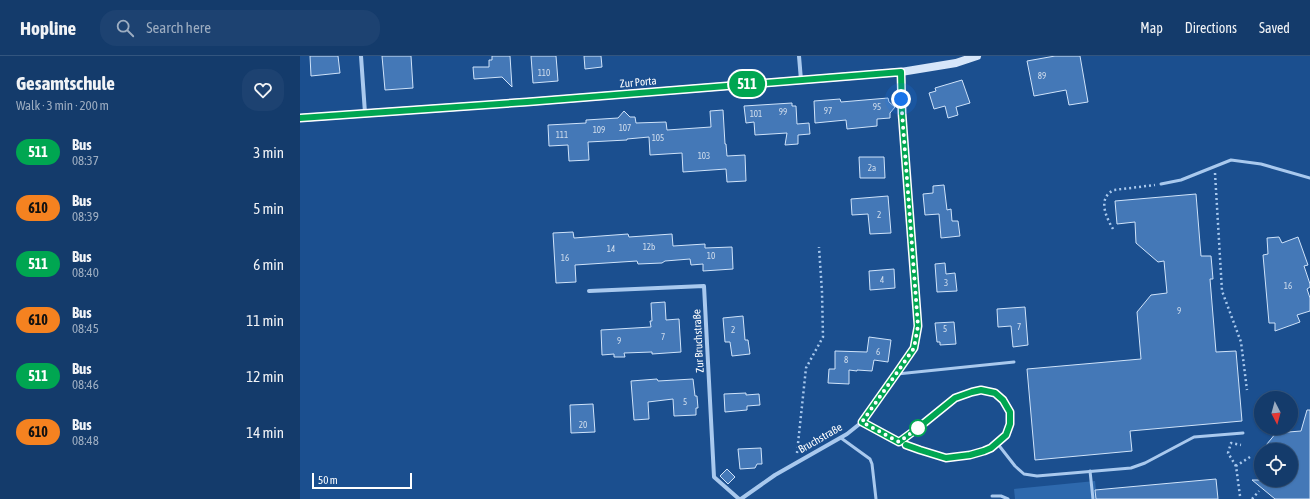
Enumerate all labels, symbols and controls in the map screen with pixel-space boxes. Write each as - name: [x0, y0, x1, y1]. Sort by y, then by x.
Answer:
- search box: [100, 10, 380, 46]
- text: Hopline: [20, 17, 76, 39]
- icon: search: [114, 17, 136, 39]
- text: Search here: [146, 19, 211, 36]
- text: Map: [1140, 20, 1163, 36]
- text: Directions: [1185, 20, 1237, 36]
- text: Saved: [1259, 20, 1290, 36]
- house number: 110: [538, 68, 550, 78]
- button: heart: [242, 69, 284, 111]
- line badge: 511: [724, 71, 770, 97]
- house number: 89: [1038, 71, 1046, 81]
- text: Gesamtschule: [16, 72, 115, 94]
- street label: Zur Porta: [619, 74, 657, 90]
- text: 511: [737, 76, 757, 92]
- your location: [891, 89, 911, 109]
- text: Walk · 3 min · 200 m: [16, 98, 109, 113]
- house number: 95: [873, 102, 881, 112]
- house number: 97: [824, 106, 832, 116]
- house number: 99: [779, 107, 787, 117]
- house number: 101: [750, 109, 762, 119]
- house number: 107: [619, 123, 631, 133]
- house number: 109: [593, 125, 605, 135]
- house number: 111: [556, 130, 568, 140]
- house number: 105: [652, 133, 664, 143]
- text: Bus: [72, 136, 92, 153]
- text: 511: [28, 144, 48, 160]
- text: 3 min: [253, 144, 284, 161]
- house number: 103: [698, 151, 710, 161]
- text: 08:37: [72, 153, 99, 168]
- house number: 2a: [868, 163, 876, 173]
- text: Bus: [72, 192, 92, 209]
- text: 610: [28, 200, 48, 216]
- text: 5 min: [253, 200, 284, 217]
- text: 08:39: [72, 209, 99, 224]
- house number: 2: [877, 210, 881, 220]
- house number: 12b: [643, 242, 655, 252]
- house number: 14: [607, 244, 615, 254]
- text: Bus: [72, 248, 92, 265]
- house number: 10: [707, 251, 715, 261]
- house number: 16: [561, 253, 569, 263]
- text: 511: [28, 256, 48, 272]
- text: 6 min: [253, 256, 284, 273]
- text: 08:40: [72, 265, 99, 280]
- house number: 4: [880, 275, 884, 285]
- house number: 3: [944, 278, 948, 288]
- house number: 16: [1284, 281, 1292, 291]
- text: Bus: [72, 304, 92, 321]
- house number: 9: [1177, 306, 1181, 316]
- street label: Zur Bruchstraße: [690, 309, 706, 373]
- text: 610: [28, 312, 48, 328]
- text: 11 min: [246, 312, 284, 329]
- text: 08:45: [72, 321, 99, 336]
- house number: 7: [1017, 322, 1021, 332]
- house number: 5: [943, 324, 947, 334]
- house number: 2: [731, 325, 735, 335]
- house number: 7: [661, 332, 665, 342]
- house number: 9: [617, 336, 621, 346]
- house number: 6: [876, 347, 880, 357]
- house number: 8: [844, 355, 848, 365]
- text: Bus: [72, 360, 92, 377]
- text: 511: [28, 368, 48, 384]
- text: 12 min: [246, 368, 284, 385]
- text: 08:46: [72, 377, 99, 392]
- north arrow: [1254, 391, 1298, 435]
- map controls: [1254, 391, 1298, 487]
- house number: 5: [683, 397, 687, 407]
- text: Bus: [72, 416, 92, 433]
- unlabelled marker: [909, 419, 927, 437]
- house number: 20: [579, 420, 587, 430]
- street label: Bruchstraße: [796, 421, 844, 455]
- text: 610: [28, 424, 48, 440]
- text: 14 min: [246, 424, 284, 441]
- text: 08:48: [72, 433, 99, 448]
- button: locate: [1254, 443, 1298, 487]
- scale bar: [312, 471, 412, 490]
- text: 50 m: [318, 474, 338, 486]

